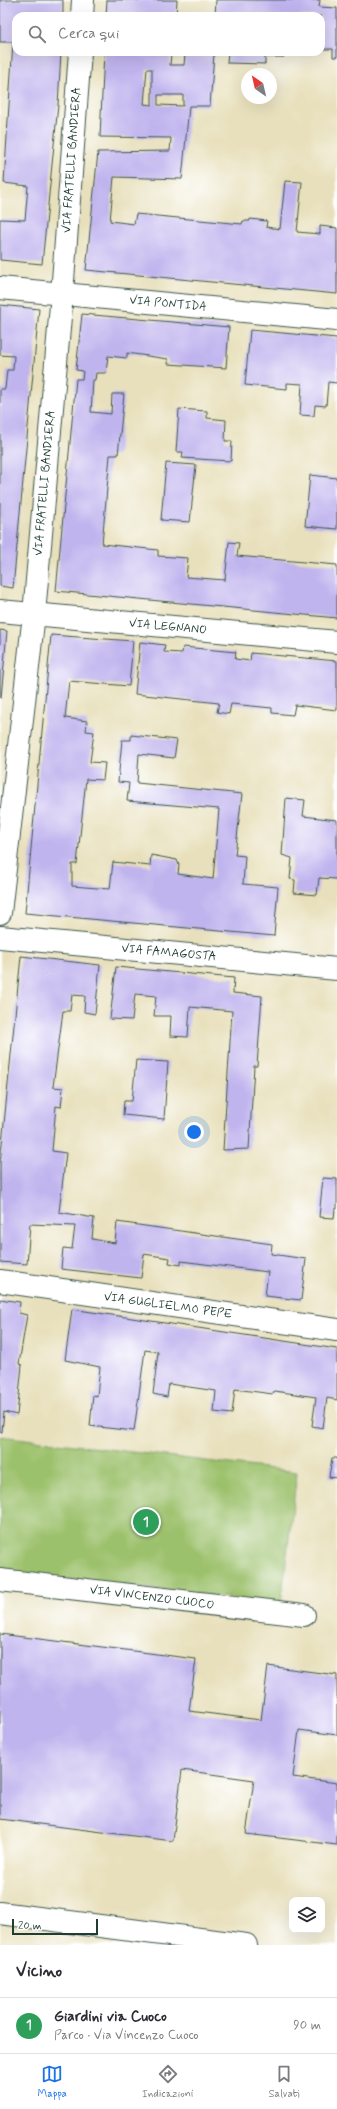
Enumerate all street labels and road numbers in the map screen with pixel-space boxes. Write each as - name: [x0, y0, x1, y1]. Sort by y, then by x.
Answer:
- street label: VIA FRATELLI BANDIERA: [59, 86, 85, 234]
- street label: VIA PONTIDA: [129, 293, 207, 315]
- street label: VIA FRATELLI BANDIERA: [31, 409, 59, 557]
- street label: VIA LEGNANO: [128, 616, 208, 638]
- street label: VIA FAMAGOSTA: [121, 941, 217, 965]
- street label: VIA GUGLIELMO PEPE: [103, 1289, 234, 1323]
- street label: VIA VINCENZO CUOCO: [89, 1582, 215, 1614]

